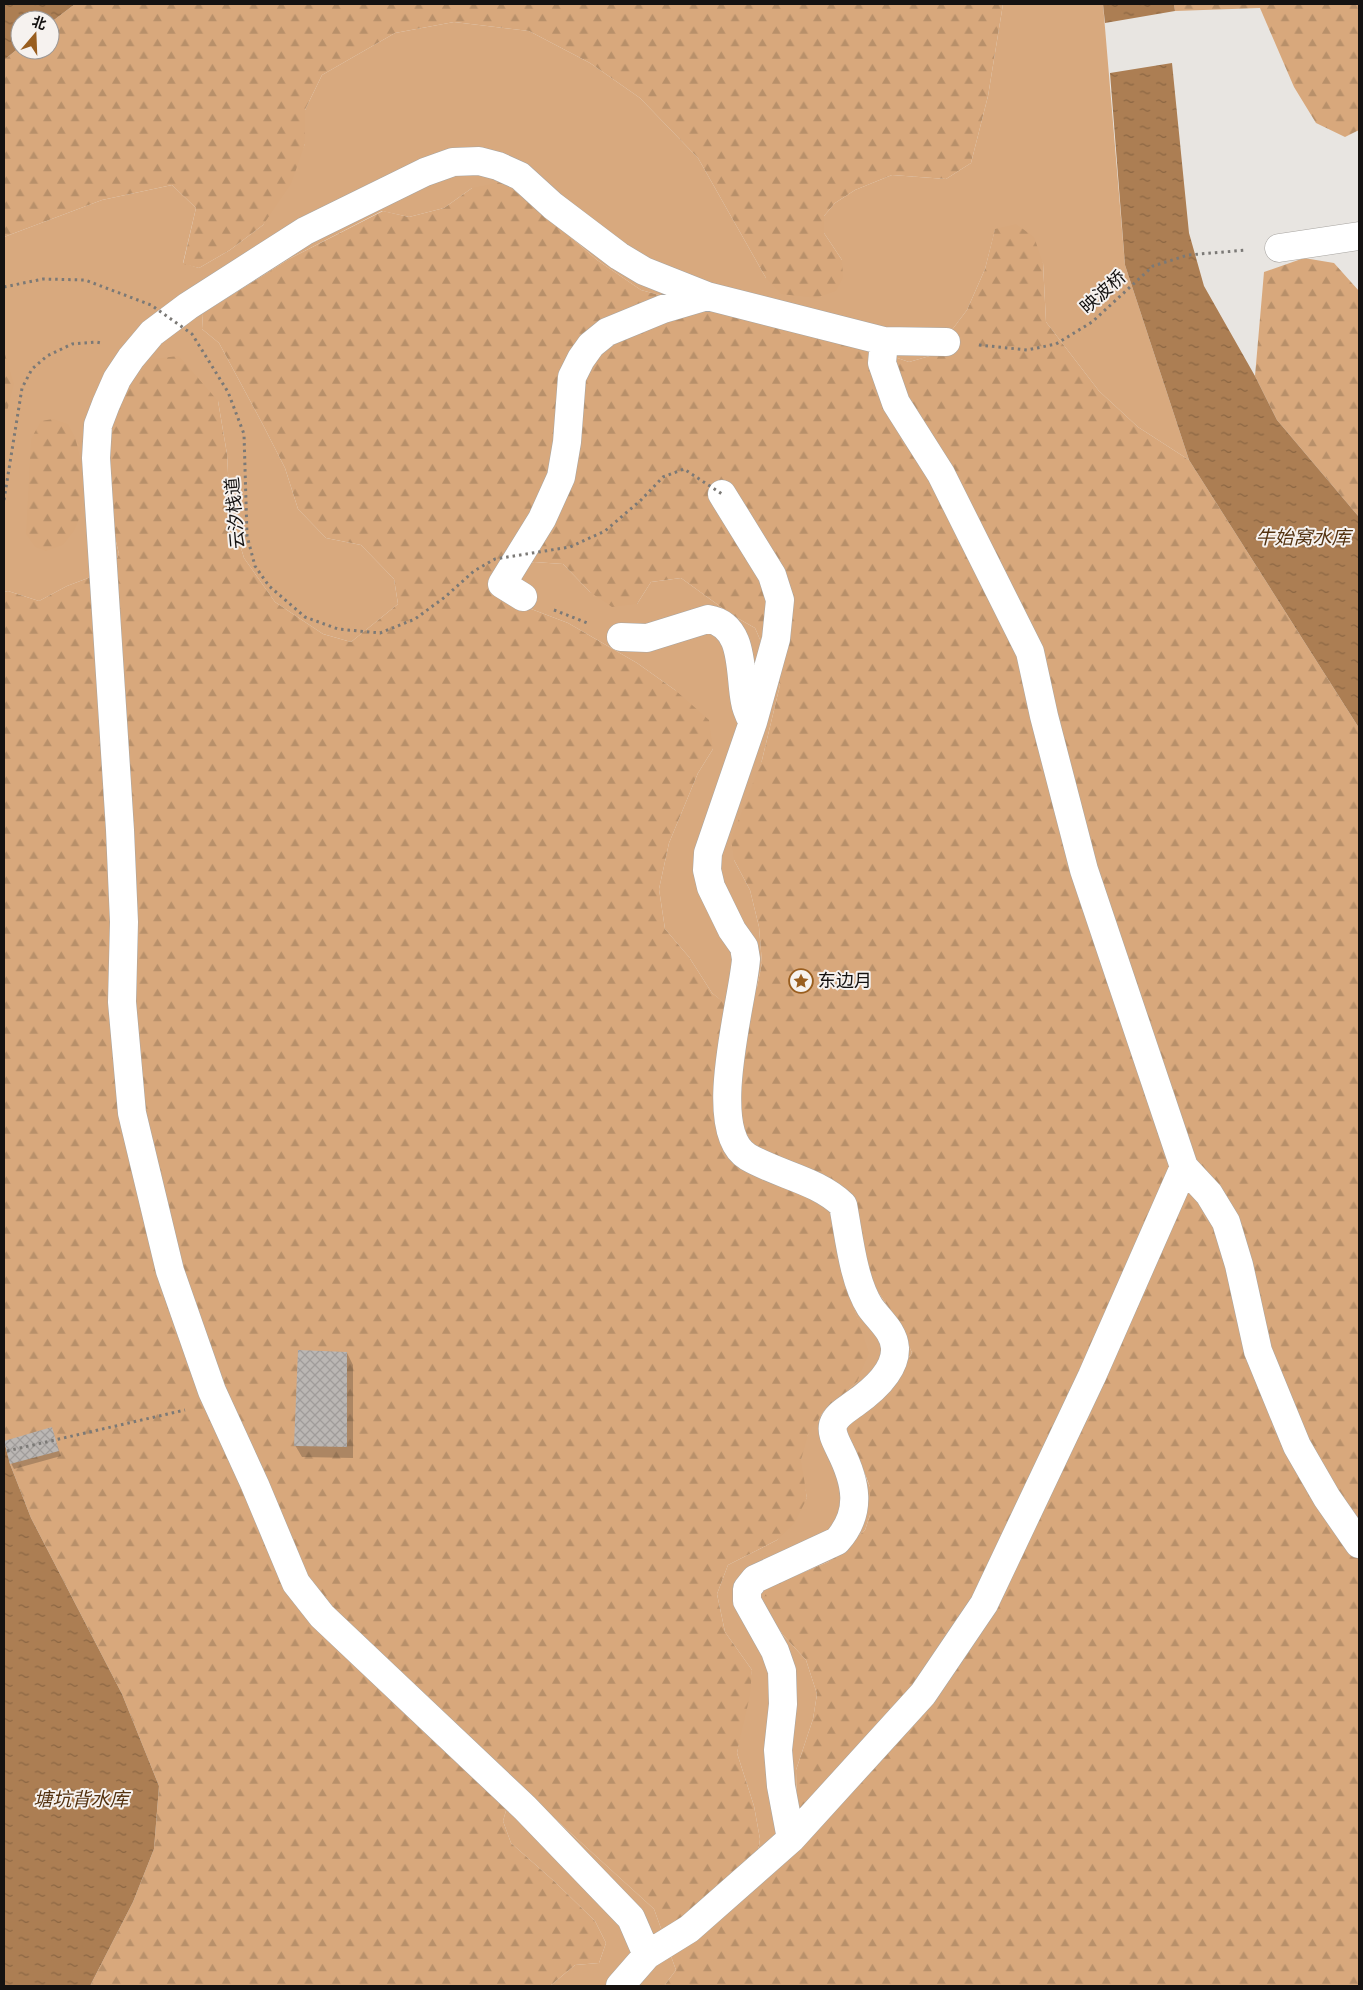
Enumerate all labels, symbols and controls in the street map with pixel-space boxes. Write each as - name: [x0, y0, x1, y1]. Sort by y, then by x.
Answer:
- north arrow: [10, 10, 60, 60]
- text: 北: [30, 12, 49, 33]
- street label: 映波桥: [1076, 266, 1130, 318]
- street label: 云汐栈道: [221, 476, 249, 550]
- water label: 牛始窝水库: [1255, 526, 1353, 549]
- place icon: 东边月: [788, 968, 814, 994]
- place label: 东边月: [818, 970, 872, 992]
- water label: 塘坑背水库: [33, 1788, 131, 1811]

